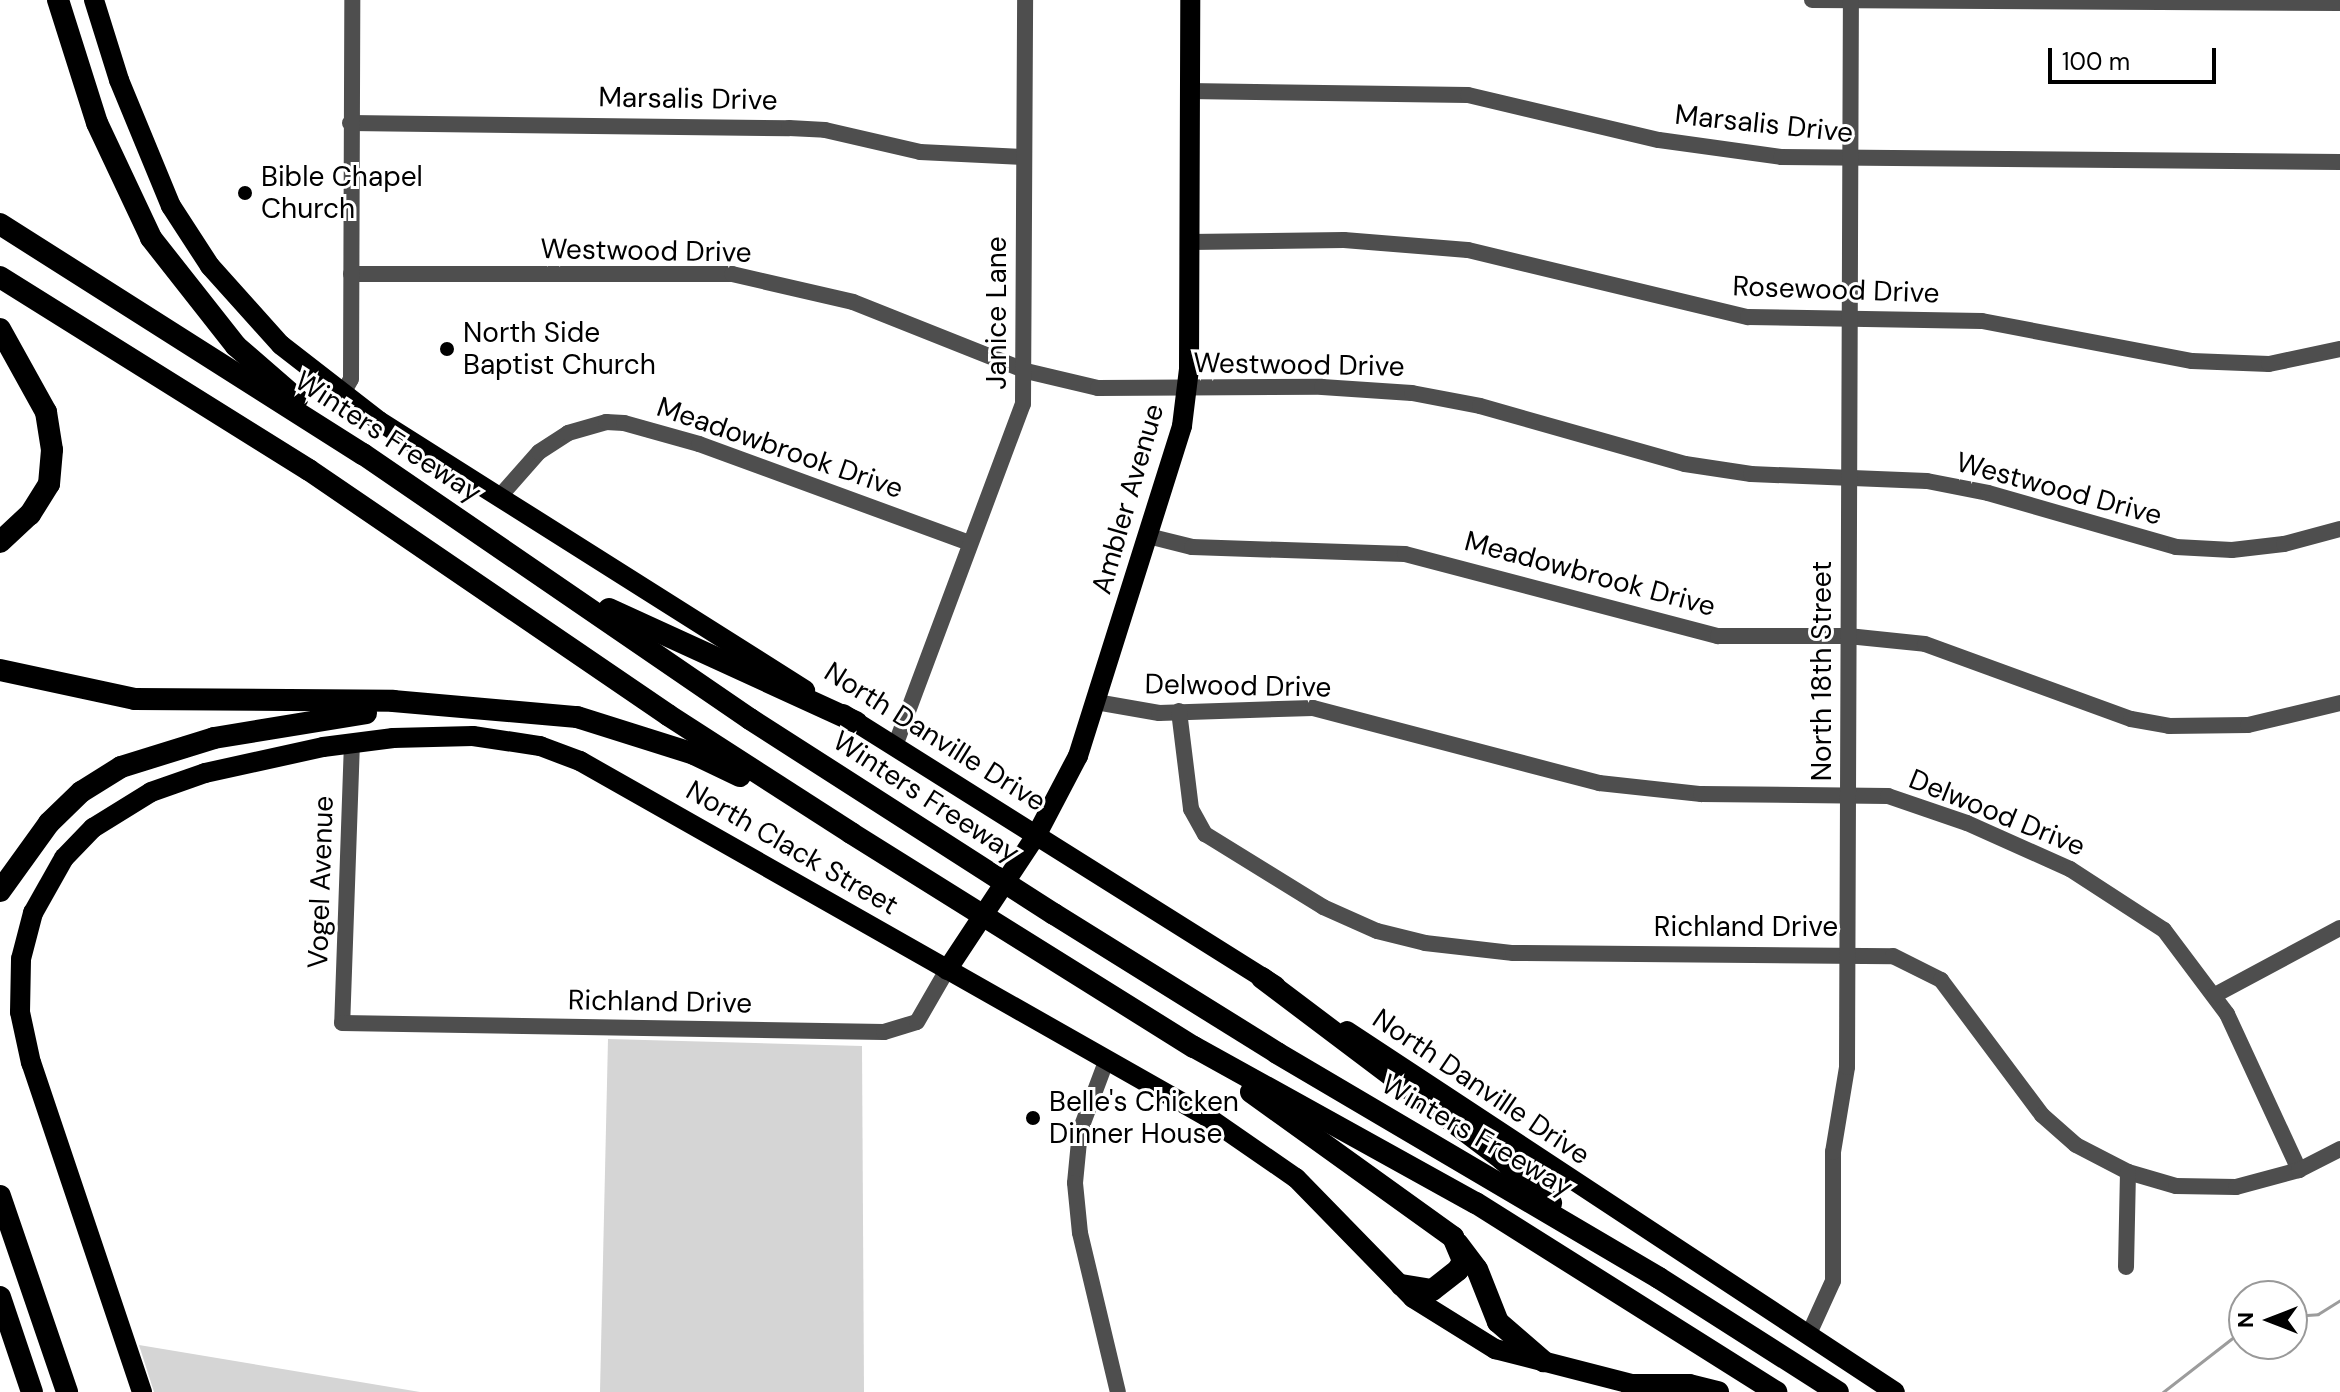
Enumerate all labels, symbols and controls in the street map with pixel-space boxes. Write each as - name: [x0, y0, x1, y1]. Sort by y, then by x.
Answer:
- scale bar: [2052, 32, 2220, 82]
- text: 100 m: [2062, 46, 2130, 77]
- street label: Marsalis Drive: [598, 81, 778, 117]
- street label: Marsalis Drive: [1673, 98, 1855, 150]
- place label: Bible Chapel Church: [261, 160, 423, 226]
- marker: Bible Chapel Church: [236, 184, 254, 202]
- street label: Westwood Drive: [540, 232, 752, 270]
- street label: Janice Lane: [980, 236, 1014, 390]
- street label: Rosewood Drive: [1732, 270, 1940, 310]
- place label: North Side Baptist Church: [463, 316, 656, 382]
- marker: North Side Baptist Church: [438, 340, 456, 358]
- street label: Westwood Drive: [1193, 346, 1405, 384]
- street label: Winters Freeway: [288, 364, 488, 510]
- street label: Meadowbrook Drive: [653, 390, 907, 506]
- street label: Ambler Avenue: [1085, 400, 1171, 598]
- street label: Westwood Drive: [1953, 445, 2165, 533]
- street label: Meadowbrook Drive: [1461, 524, 1719, 624]
- street label: North 18th Street: [1805, 561, 1839, 781]
- street label: North Danville Drive: [818, 655, 1052, 819]
- street label: Delwood Drive: [1144, 668, 1332, 704]
- street label: Winters Freeway: [826, 724, 1026, 870]
- street label: Delwood Drive: [1904, 762, 2090, 864]
- street label: North Clack Street: [680, 774, 904, 922]
- street label: Vogel Avenue: [301, 795, 341, 969]
- street label: Richland Drive: [1654, 910, 1838, 944]
- street label: Richland Drive: [568, 984, 752, 1020]
- street label: North Danville Drive: [1366, 1002, 1596, 1172]
- street label: Winters Freeway: [1375, 1068, 1579, 1204]
- place label: Belle's Chicken Dinner House: [1049, 1085, 1239, 1151]
- marker: Belle's Chicken Dinner House: [1024, 1109, 1042, 1127]
- north arrow: [2228, 1280, 2308, 1360]
- text: N: [2231, 1312, 2260, 1328]

